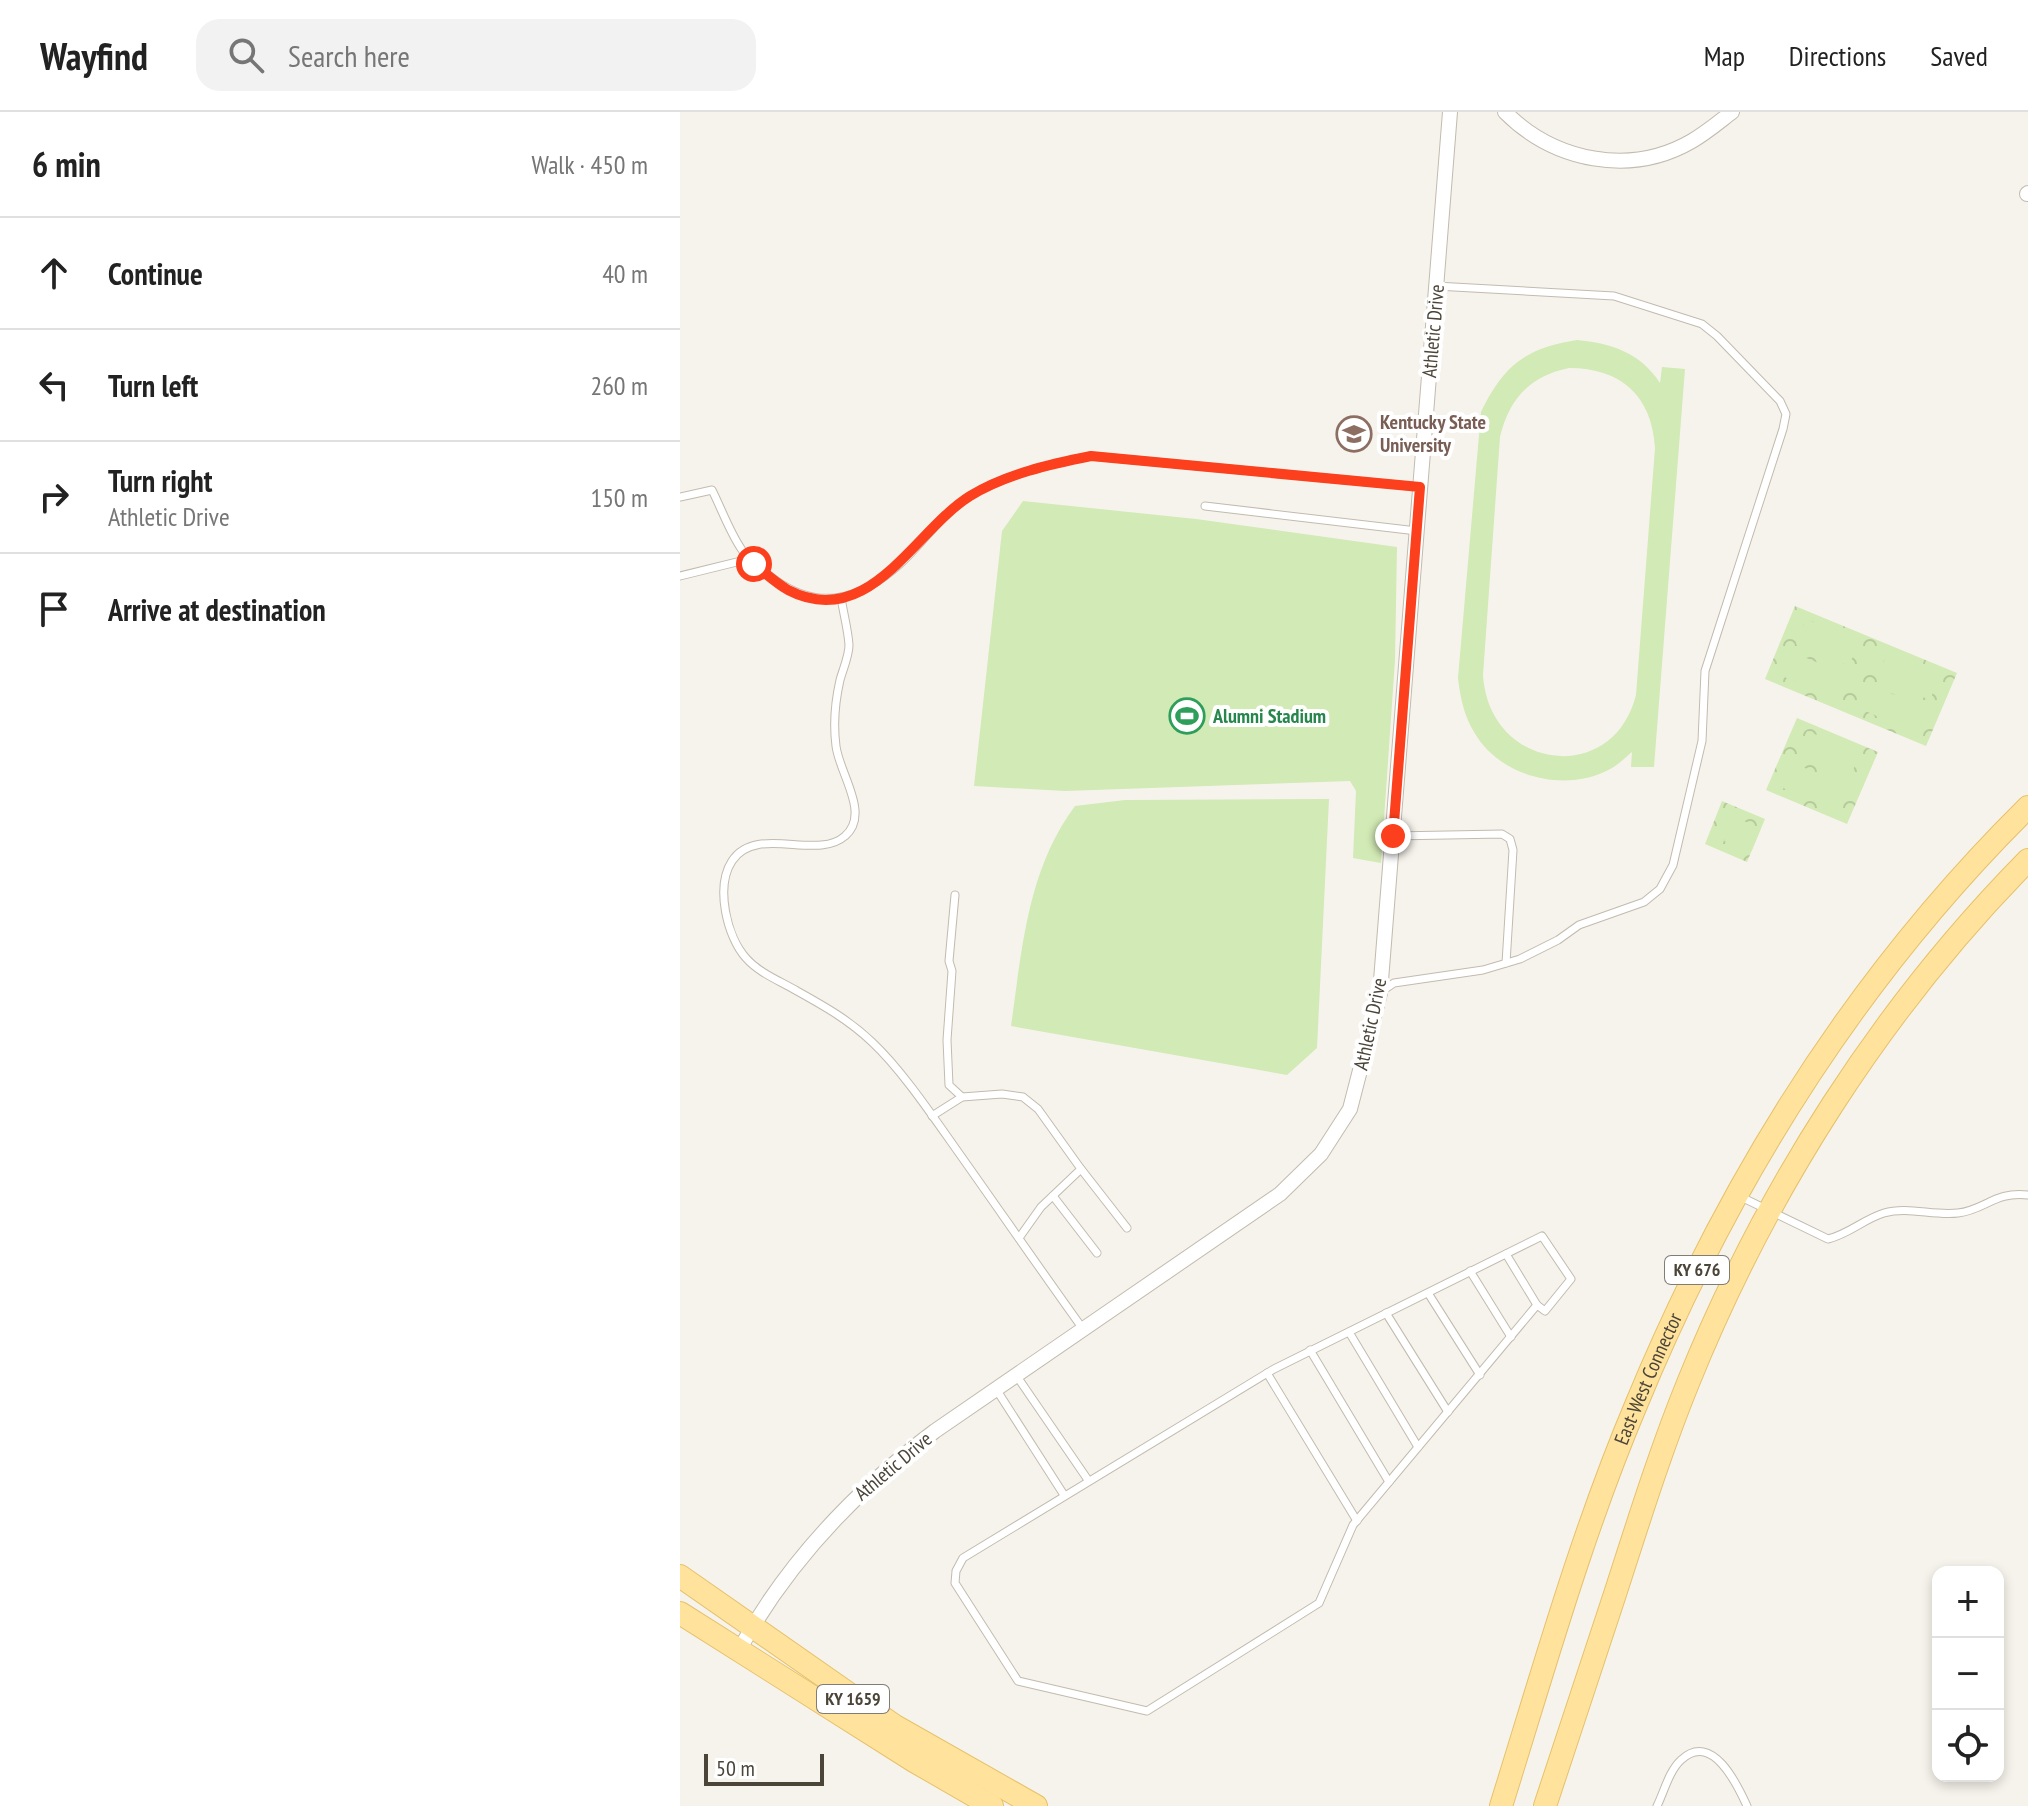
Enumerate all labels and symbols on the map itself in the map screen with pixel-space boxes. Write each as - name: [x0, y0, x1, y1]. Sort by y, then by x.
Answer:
- street label: Athletic Drive: [1416, 283, 1450, 379]
- place label: Kentucky State University: [1380, 409, 1486, 458]
- school or university icon: Kentucky State University: [1335, 415, 1373, 453]
- route start: [736, 546, 772, 582]
- sports icon: Alumni Stadium: [1168, 697, 1206, 735]
- place label: Alumni Stadium: [1212, 703, 1326, 729]
- route end: [1375, 818, 1411, 854]
- street label: Athletic Drive: [1348, 976, 1392, 1072]
- road number: KY 676: [1665, 1256, 1729, 1284]
- street label: East-West Connector: [1608, 1308, 1688, 1449]
- street label: Athletic Drive: [849, 1426, 937, 1506]
- road number: KY 1659: [817, 1685, 889, 1713]
- scale bar: [704, 1750, 824, 1786]

